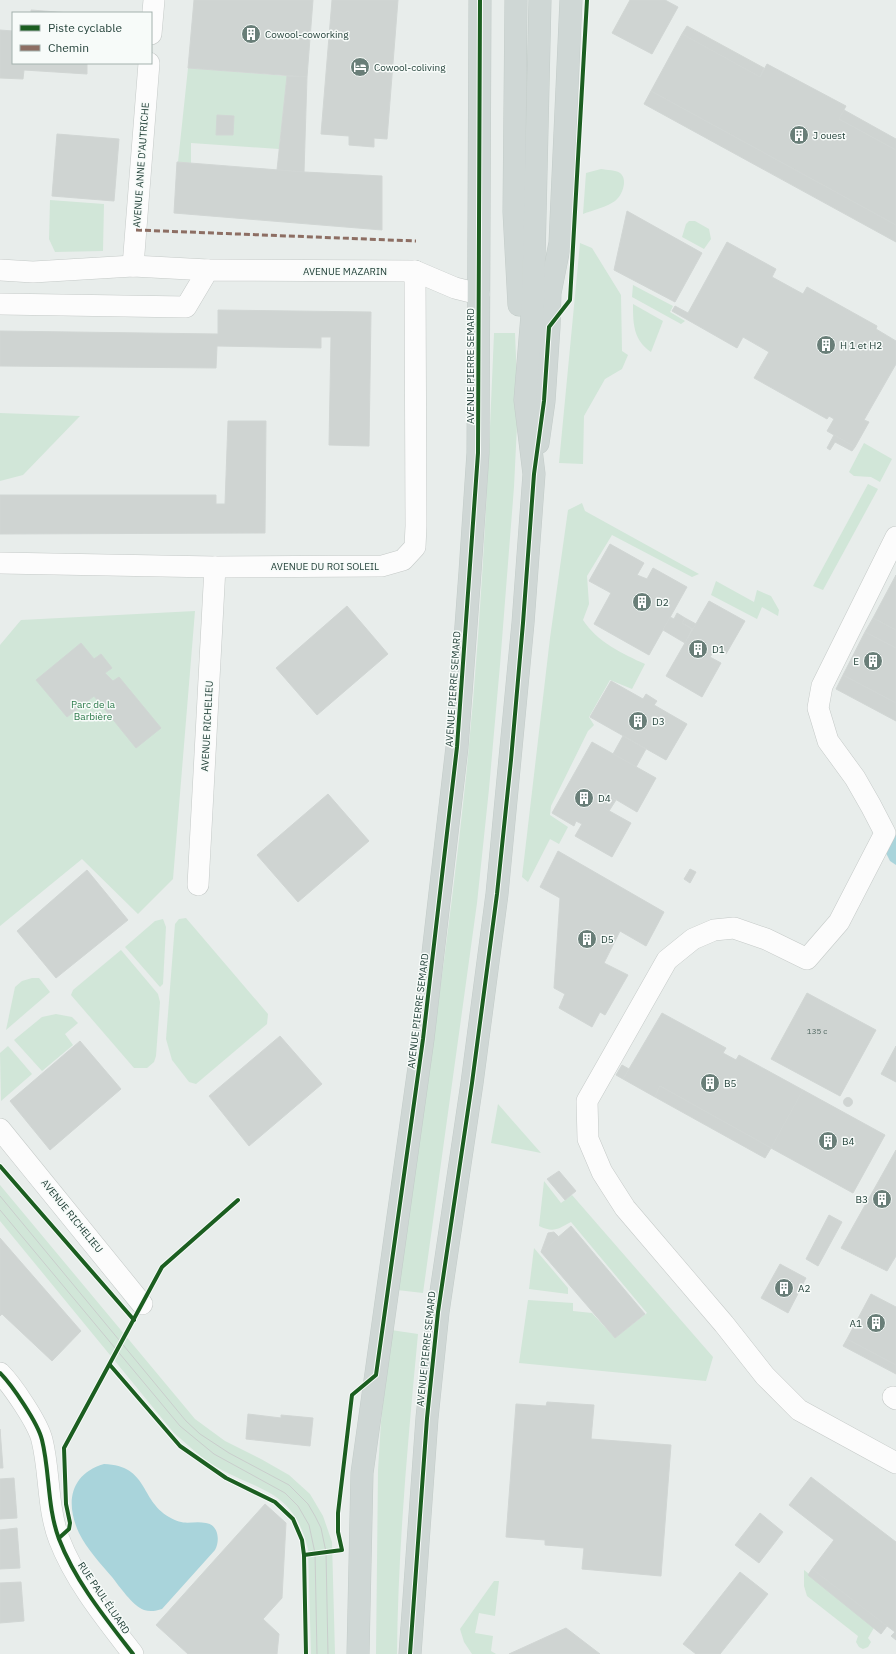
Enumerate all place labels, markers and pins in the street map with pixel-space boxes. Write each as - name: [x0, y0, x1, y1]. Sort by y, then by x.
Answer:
- building icon: Cowool-coworking: [240, 23, 262, 45]
- place label: Cowool-coworking: [265, 28, 349, 41]
- hotel icon: Cowool-coliving: [349, 56, 371, 78]
- place label: Cowool-coliving: [374, 61, 446, 74]
- building icon: J ouest: [788, 124, 810, 146]
- place label: J ouest: [813, 129, 846, 142]
- building icon: H 1 et H2: [815, 334, 837, 356]
- place label: H 1 et H2: [840, 339, 882, 352]
- building icon: D2: [631, 591, 653, 613]
- place label: D2: [656, 596, 669, 609]
- building icon: D1: [687, 638, 709, 660]
- place label: D1: [712, 643, 725, 656]
- building icon: E: [862, 650, 884, 672]
- place label: E: [853, 655, 859, 668]
- building icon: D3: [627, 710, 649, 732]
- place label: D3: [652, 715, 665, 728]
- building icon: D4: [573, 787, 595, 809]
- place label: D4: [598, 792, 611, 805]
- building icon: D5: [576, 928, 598, 950]
- place label: D5: [601, 933, 614, 946]
- building icon: B5: [699, 1072, 721, 1094]
- place label: B5: [724, 1077, 737, 1090]
- building icon: B4: [817, 1130, 839, 1152]
- place label: B4: [842, 1135, 855, 1148]
- building icon: B3: [871, 1188, 893, 1210]
- place label: B3: [855, 1193, 868, 1206]
- building icon: A2: [773, 1277, 795, 1299]
- place label: A2: [798, 1282, 810, 1295]
- building icon: A1: [865, 1312, 887, 1334]
- place label: A1: [850, 1317, 862, 1330]

